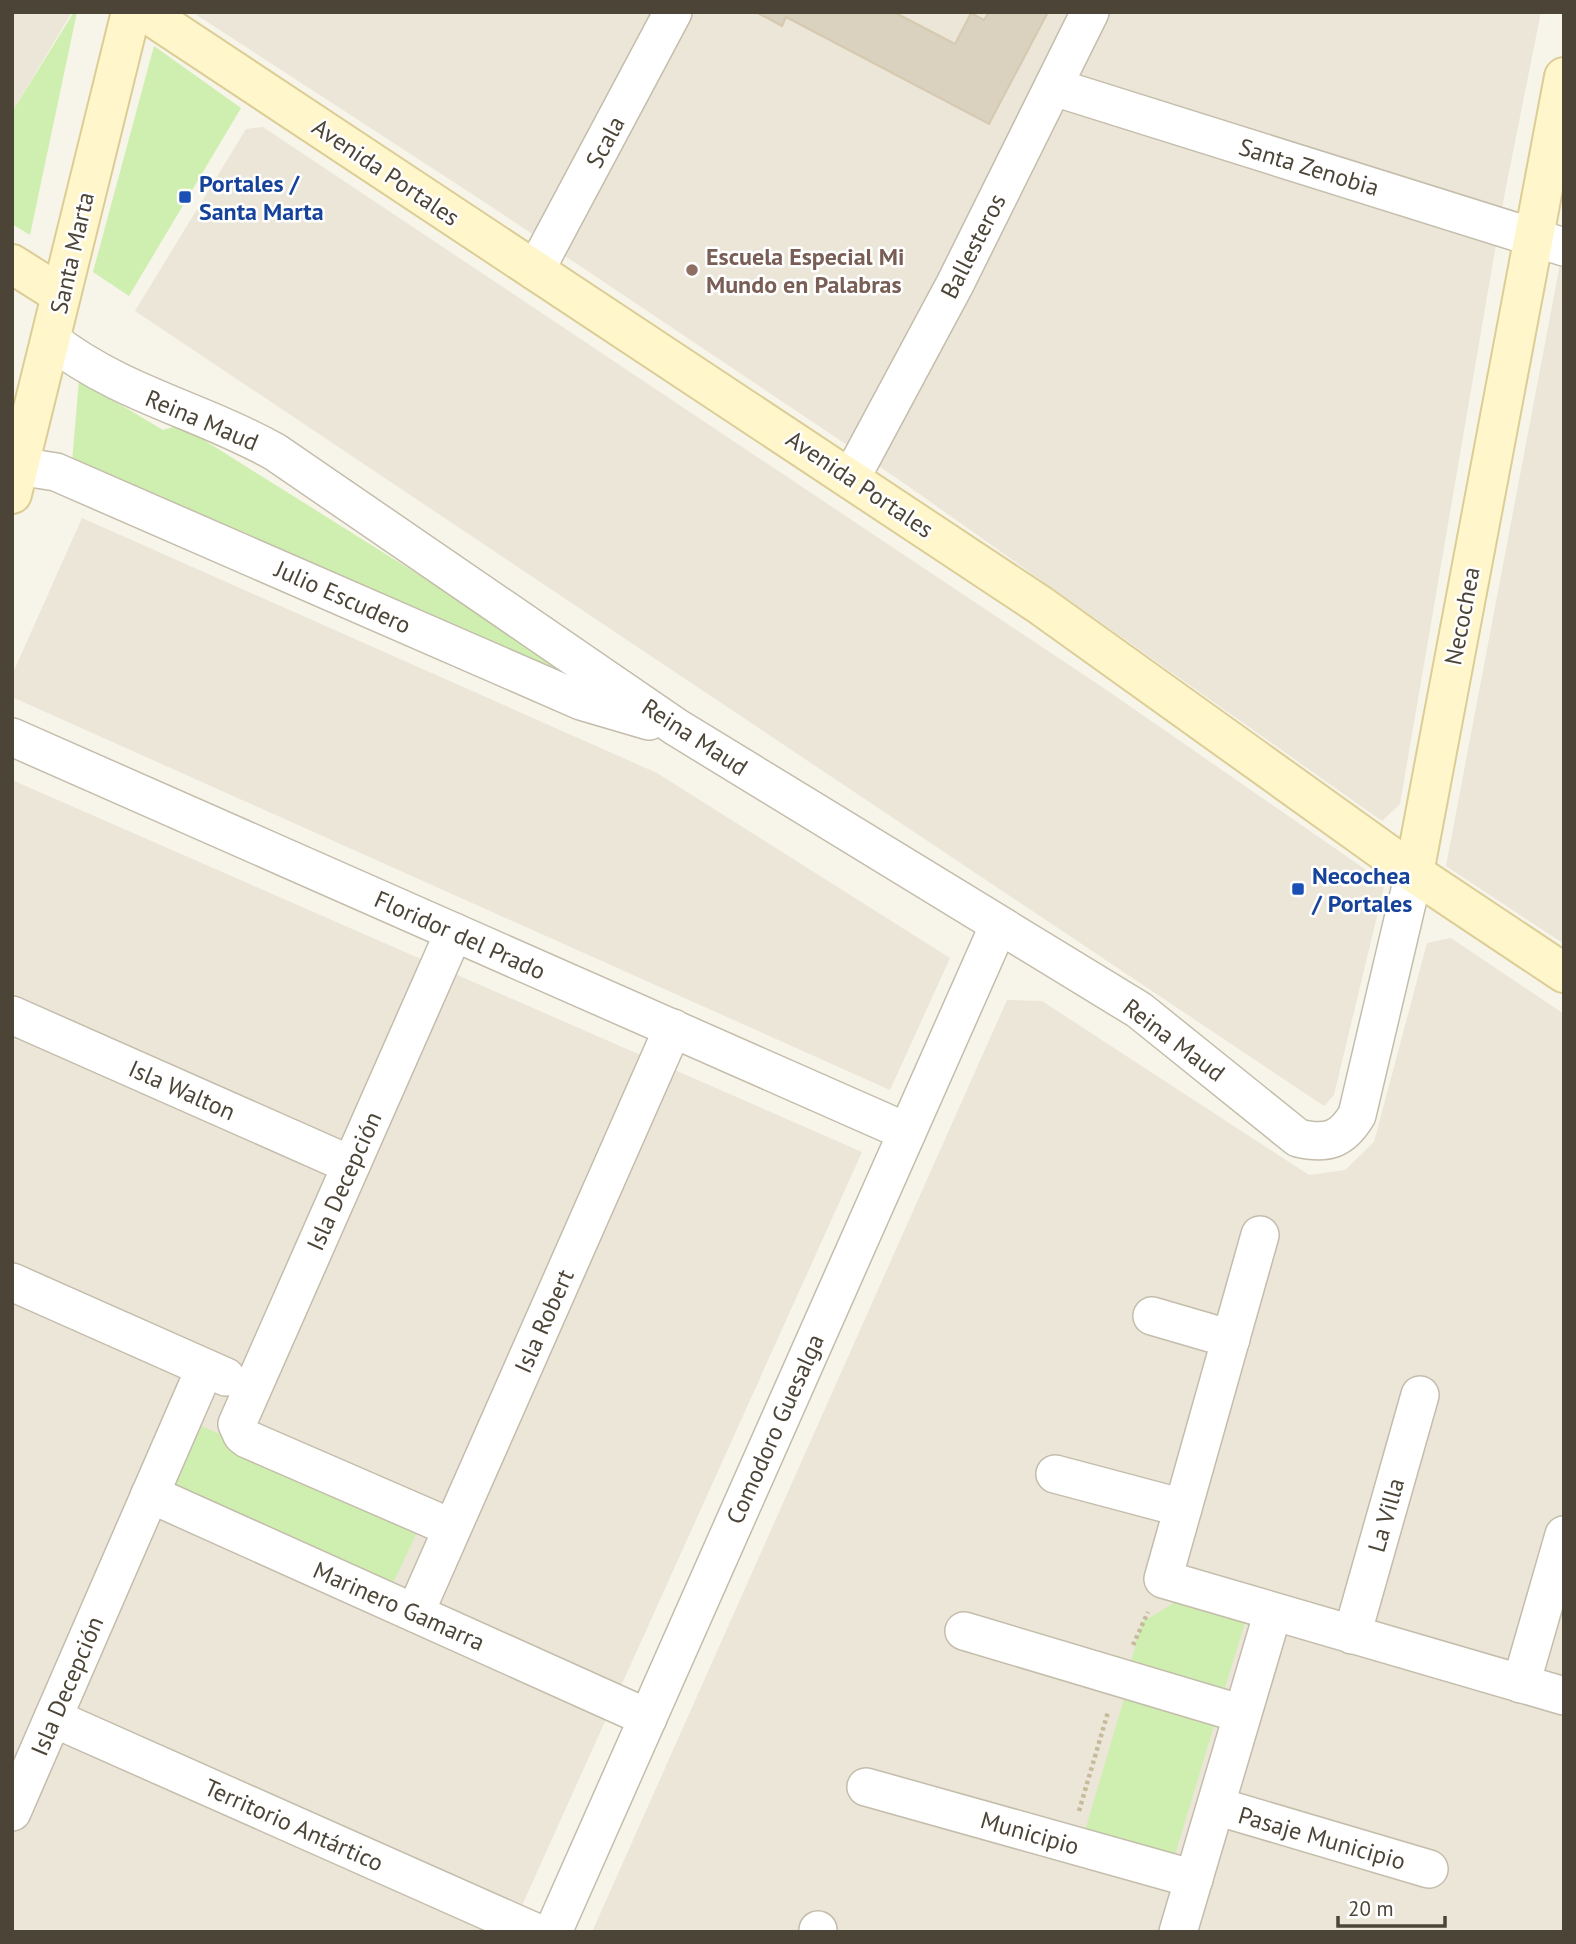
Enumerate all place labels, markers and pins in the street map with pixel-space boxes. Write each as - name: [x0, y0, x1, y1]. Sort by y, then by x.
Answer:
- place label: Portales / Santa Marta: [199, 168, 324, 227]
- marker: Portales / Santa Marta: [177, 189, 193, 205]
- place label: Escuela Especial Mi Mundo en Palabras: [706, 241, 904, 300]
- marker: Escuela Especial Mi Mundo en Palabras: [684, 262, 700, 278]
- place label: Necochea / Portales: [1311, 860, 1412, 919]
- marker: Necochea / Portales: [1290, 881, 1306, 897]

